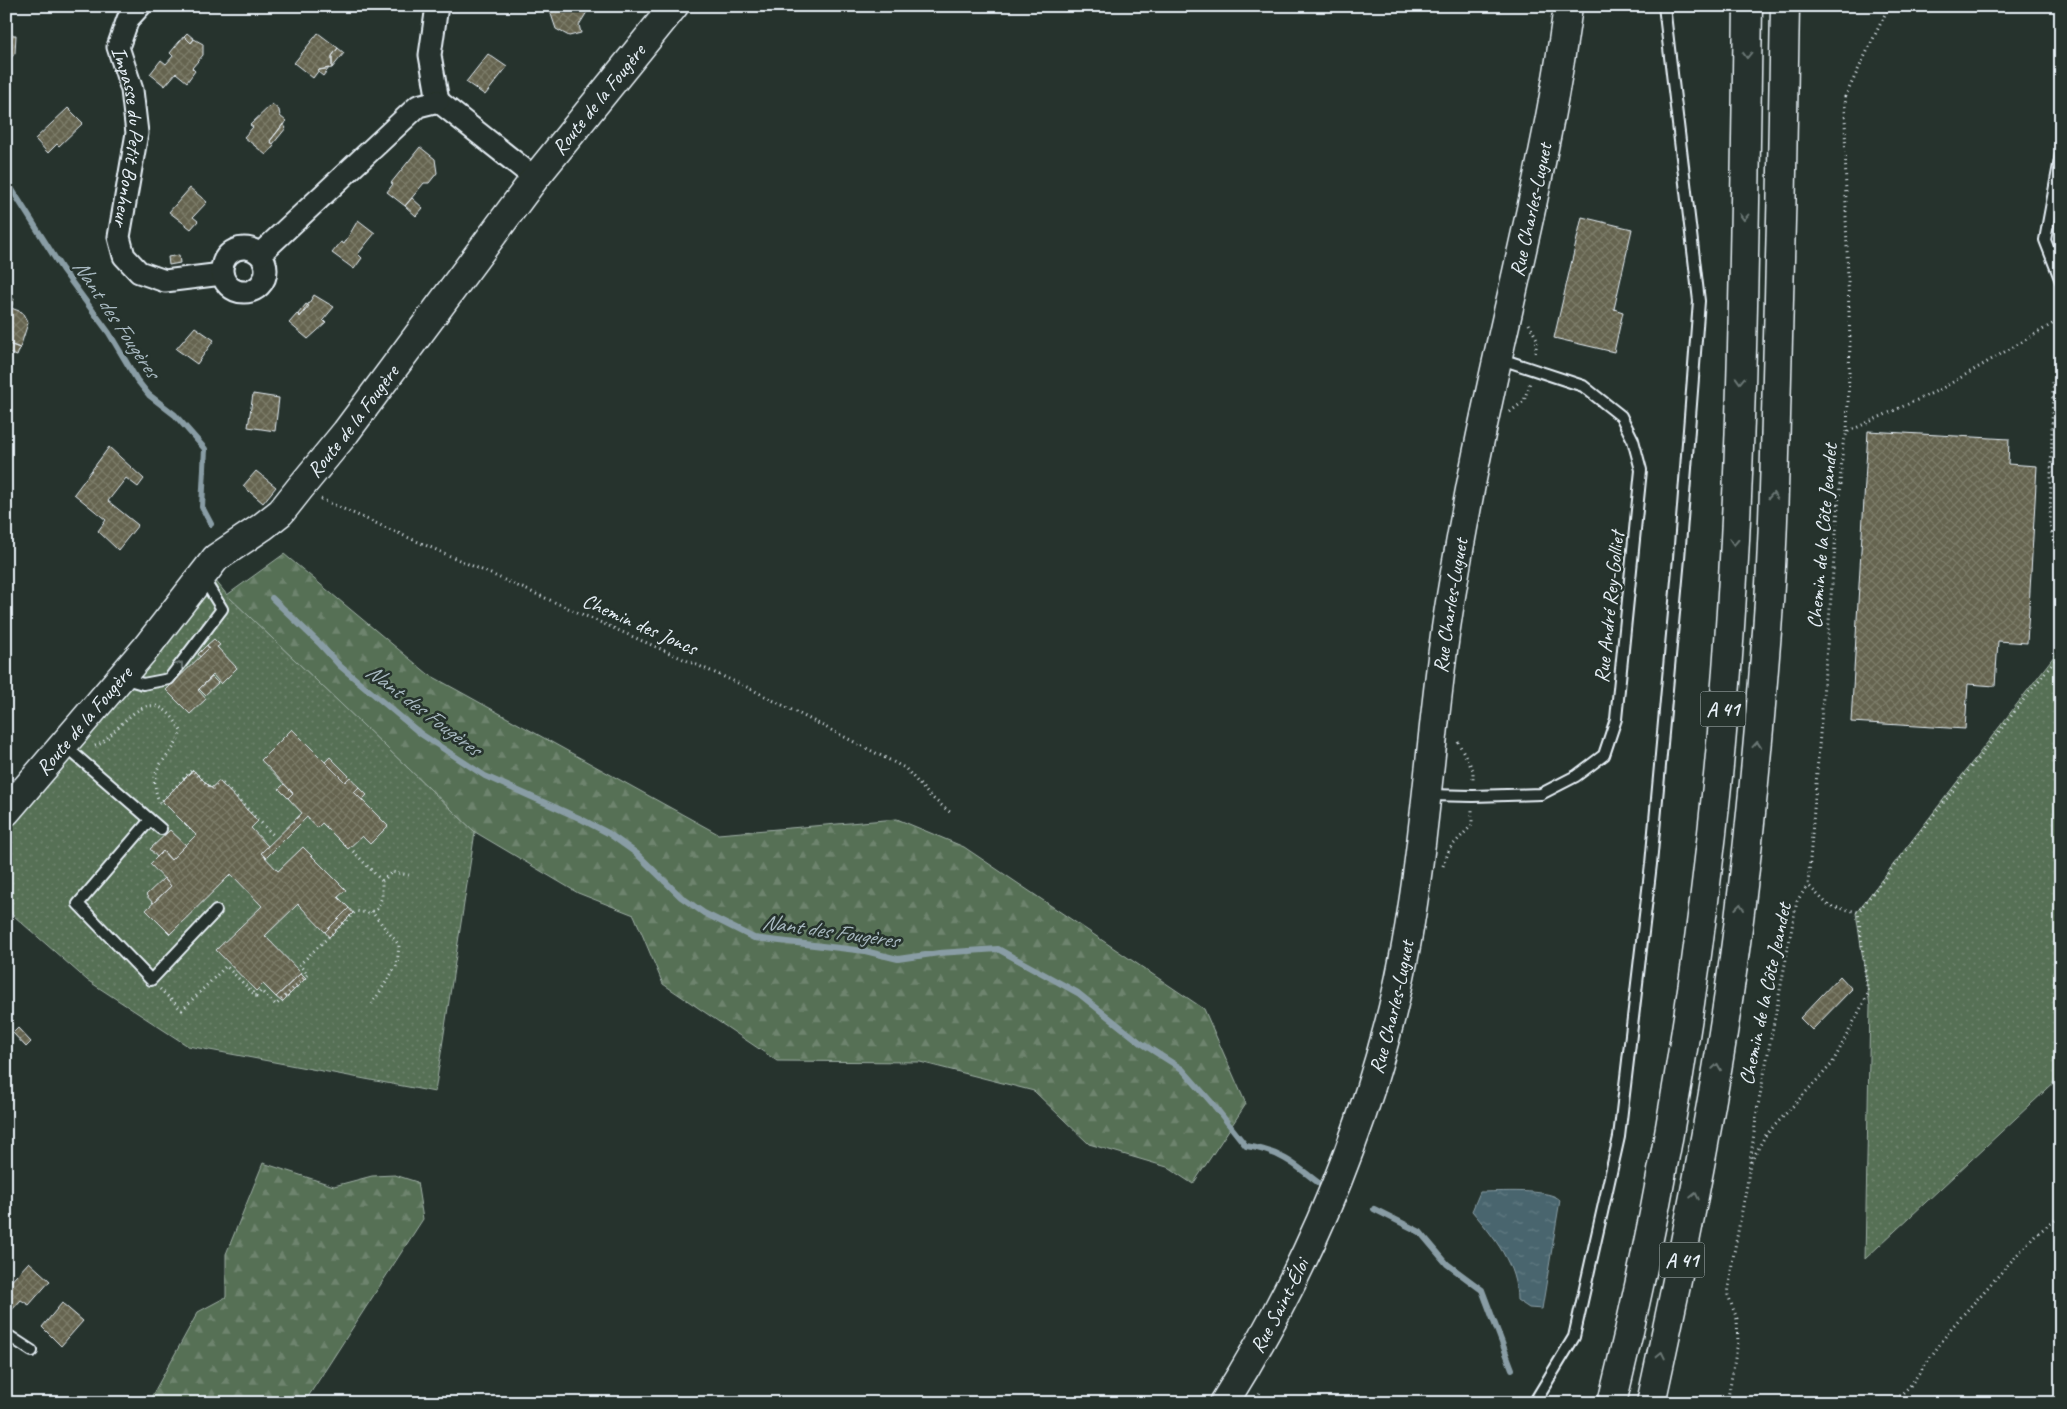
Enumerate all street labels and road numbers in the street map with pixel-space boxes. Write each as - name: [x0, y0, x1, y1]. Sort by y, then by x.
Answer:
- street label: Route de la Fougère: [546, 37, 652, 160]
- street label: Impasse du Petit Bonheur: [106, 43, 150, 231]
- street label: Rue Charles-Luguet: [1503, 139, 1558, 279]
- street label: Route de la Fougère: [301, 358, 406, 483]
- street label: Chemin de la Côte Jeandet: [1801, 441, 1843, 629]
- street label: Rue André Rey-Golliet: [1588, 527, 1630, 684]
- street label: Rue Charles-Luguet: [1427, 534, 1474, 674]
- street label: Chemin des Joncs: [579, 587, 703, 662]
- street label: Route de la Fougère: [30, 659, 139, 781]
- road number: A 41: [1700, 692, 1746, 726]
- street label: Chemin de la Côte Jeandet: [1733, 899, 1797, 1087]
- street label: Rue Charles-Luguet: [1363, 937, 1420, 1077]
- road number: A 41: [1660, 1242, 1704, 1278]
- street label: Rue Saint-Éloi: [1244, 1252, 1316, 1357]

